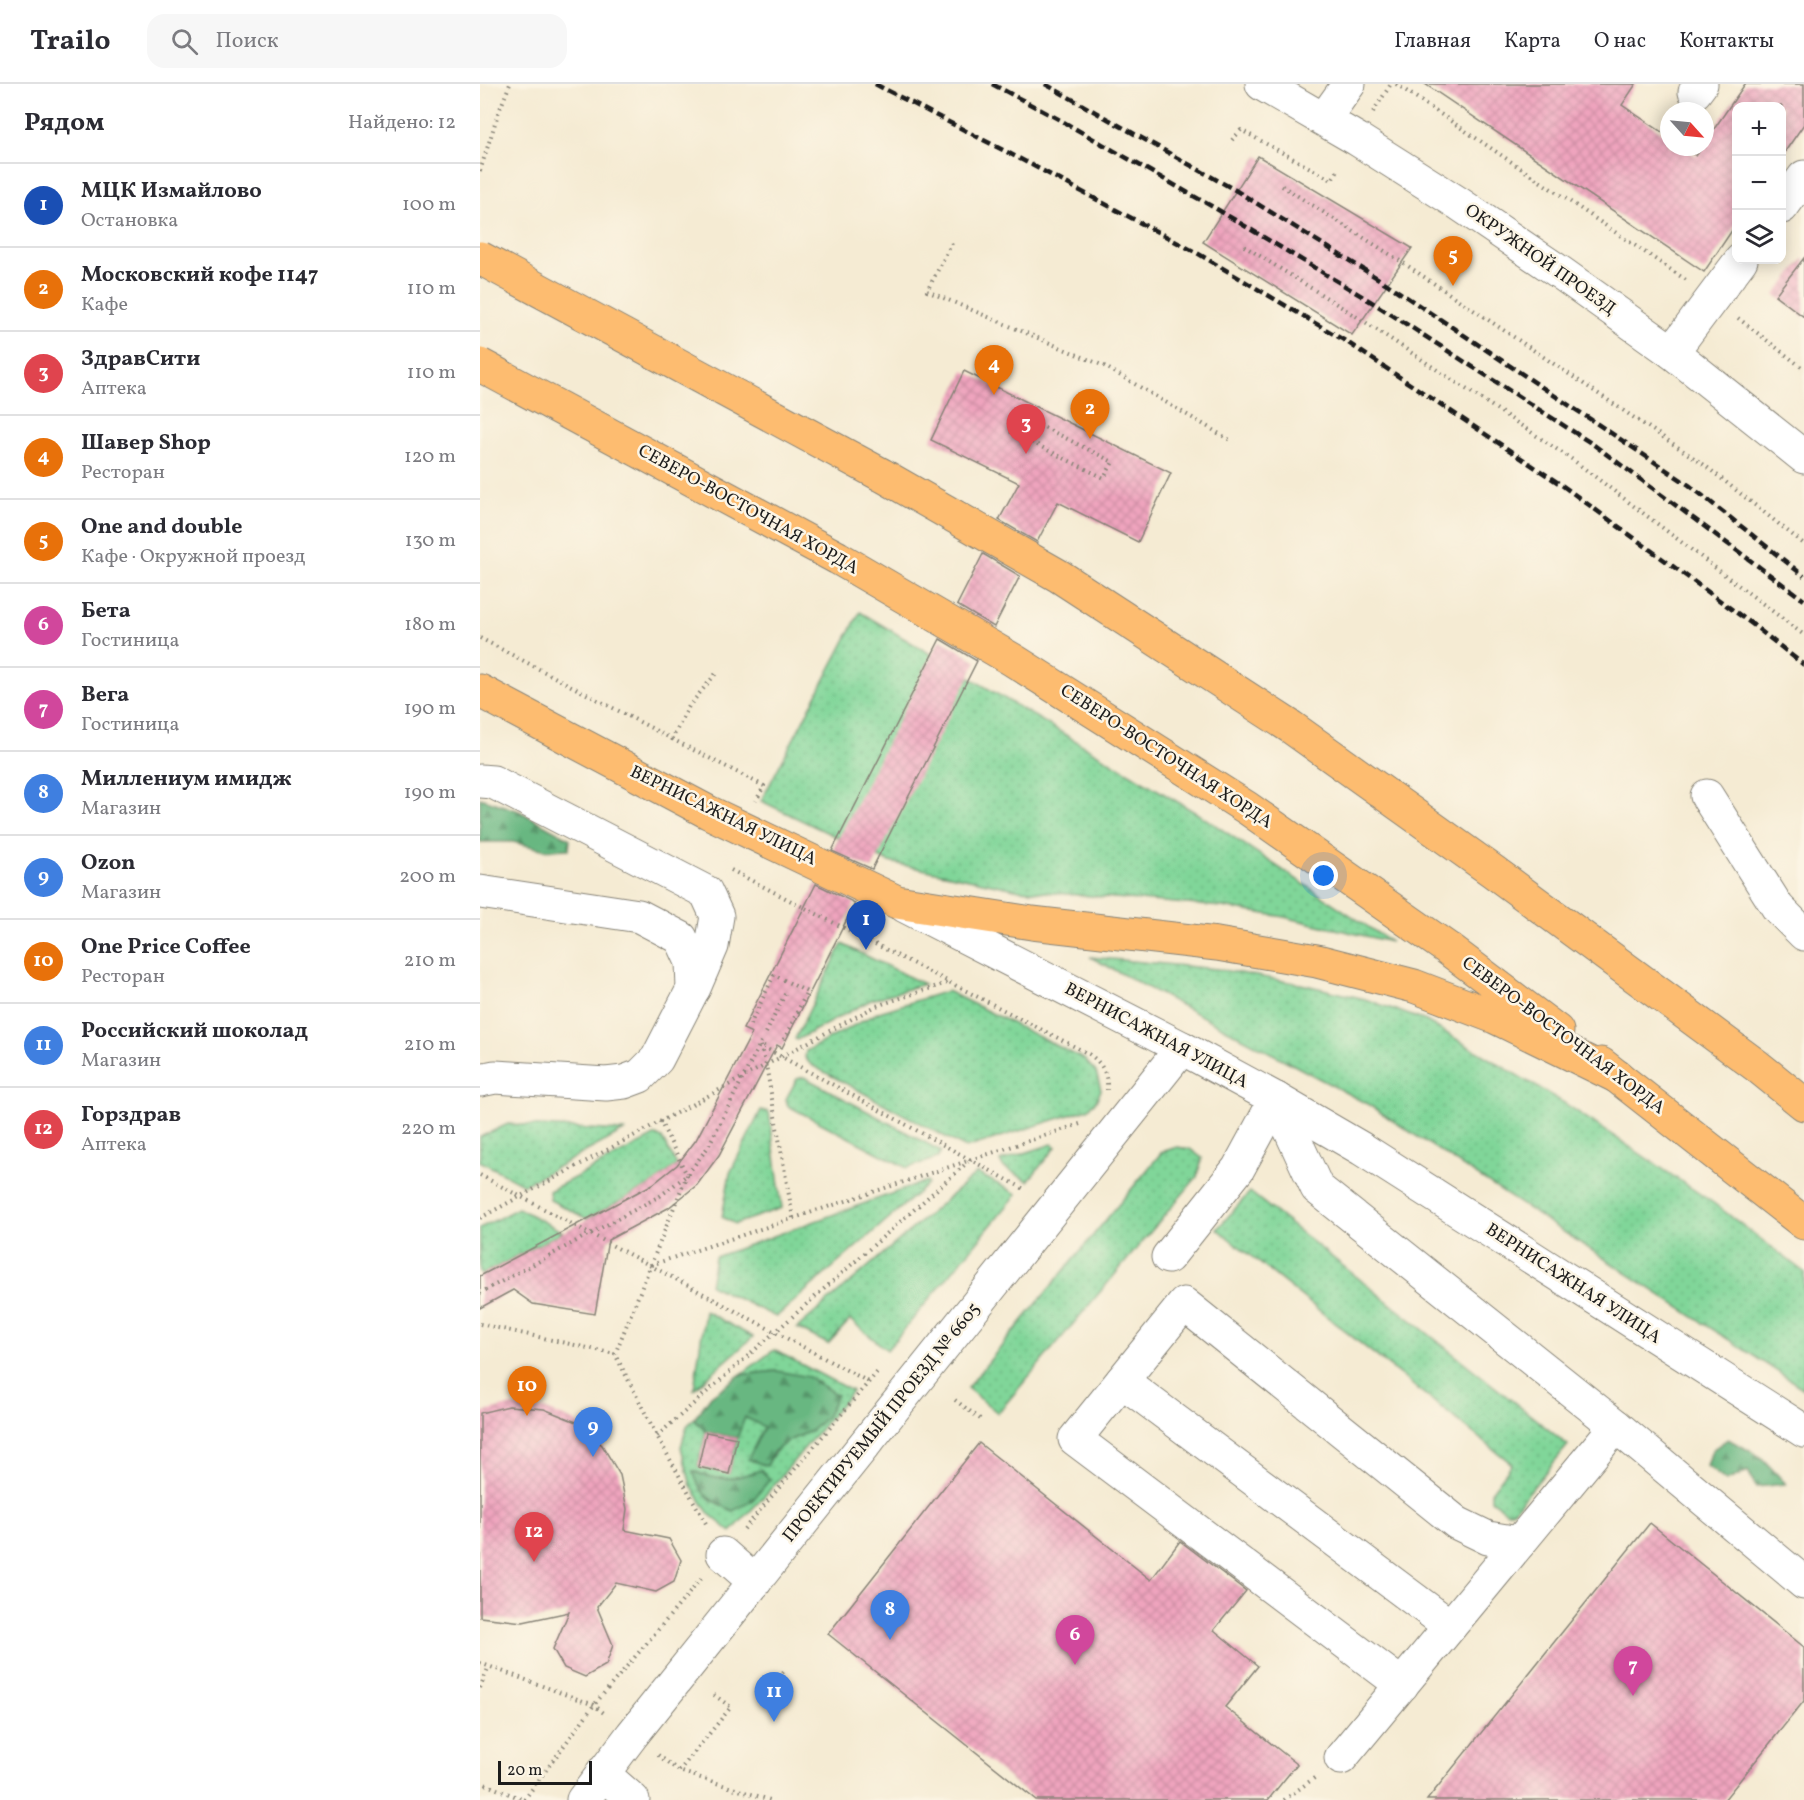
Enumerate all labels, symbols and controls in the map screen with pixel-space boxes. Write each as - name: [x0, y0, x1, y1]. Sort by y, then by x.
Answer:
- search box: [147, 14, 567, 68]
- text: Trailo: [30, 22, 111, 61]
- icon: search: [168, 25, 201, 58]
- text: Поиск: [216, 26, 279, 57]
- text: Главная: [1394, 27, 1471, 56]
- text: Карта: [1504, 27, 1561, 56]
- text: О нас: [1594, 27, 1646, 56]
- text: Контакты: [1679, 27, 1774, 56]
- north arrow: [1660, 102, 1714, 156]
- map controls: [1732, 102, 1786, 264]
- button: +: [1732, 102, 1786, 156]
- text: Рядом: [24, 105, 104, 141]
- text: Найдено: 12: [348, 109, 456, 137]
- button: −: [1732, 156, 1786, 210]
- text: МЦК Измайлово: [81, 176, 262, 207]
- text: 1: [39, 191, 48, 219]
- text: 100 m: [402, 191, 456, 219]
- street label: ОКРУЖНОЙ ПРОЕЗД: [1459, 198, 1621, 322]
- text: Остановка: [81, 207, 178, 235]
- button: layers: [1732, 210, 1786, 264]
- pin: 5: [1434, 236, 1472, 286]
- text: Московский кофе 1147: [81, 260, 318, 291]
- text: 2: [38, 275, 49, 303]
- text: 110 m: [407, 275, 456, 303]
- text: Кафе: [81, 291, 128, 319]
- text: ЗдравСити: [81, 344, 200, 375]
- pin: 4: [974, 346, 1014, 395]
- text: 3: [38, 359, 49, 387]
- text: 110 m: [407, 359, 456, 387]
- text: Аптека: [81, 375, 147, 403]
- pin: 2: [1070, 390, 1110, 439]
- pin: 3: [1006, 404, 1046, 454]
- text: Шавер Shop: [81, 428, 211, 459]
- street label: СЕВЕРО-ВОСТОЧНАЯ ХОРДА: [633, 439, 863, 581]
- text: 4: [37, 443, 50, 471]
- text: 120 m: [404, 443, 456, 471]
- text: Ресторан: [81, 459, 165, 487]
- text: One and double: [81, 512, 242, 543]
- text: 5: [39, 527, 48, 555]
- text: 130 m: [405, 527, 456, 555]
- text: Кафе · Окружной проезд: [81, 543, 305, 571]
- text: Бета: [81, 596, 131, 627]
- text: 6: [38, 611, 49, 639]
- text: 180 m: [404, 611, 456, 639]
- text: Гостиница: [81, 627, 179, 655]
- street label: СЕВЕРО-ВОСТОЧНАЯ ХОРДА: [1055, 679, 1277, 835]
- text: Вега: [81, 680, 129, 711]
- text: 7: [39, 695, 48, 723]
- text: 190 m: [404, 695, 456, 723]
- text: Гостиница: [81, 711, 179, 739]
- street label: ВЕРНИСАЖНАЯ УЛИЦА: [625, 760, 821, 872]
- text: Миллениум имидж: [81, 764, 292, 795]
- text: 8: [38, 779, 49, 807]
- text: 190 m: [404, 779, 456, 807]
- text: Магазин: [81, 795, 161, 823]
- text: Ozon: [81, 848, 136, 879]
- your location: [1309, 861, 1338, 890]
- text: 9: [38, 863, 49, 891]
- text: 200 m: [399, 863, 456, 891]
- text: Магазин: [81, 879, 161, 907]
- pin: 1: [846, 900, 886, 950]
- text: One Price Coffee: [81, 932, 251, 963]
- text: 10: [33, 947, 54, 975]
- text: 210 m: [404, 947, 456, 975]
- street label: СЕВЕРО-ВОСТОЧНАЯ ХОРДА: [1456, 951, 1670, 1121]
- text: Ресторан: [81, 963, 165, 991]
- street label: ВЕРНИСАЖНАЯ УЛИЦА: [1060, 977, 1253, 1095]
- text: Российский шоколад: [81, 1016, 308, 1047]
- text: 11: [35, 1031, 52, 1059]
- text: 210 m: [404, 1031, 456, 1059]
- text: Магазин: [81, 1047, 161, 1075]
- text: Горздрав: [81, 1100, 181, 1131]
- text: 12: [34, 1115, 53, 1143]
- text: 220 m: [401, 1115, 456, 1143]
- text: Аптека: [81, 1131, 147, 1159]
- street label: ВЕРНИСАЖНАЯ УЛИЦА: [1480, 1218, 1666, 1350]
- street label: ПРОЕКТИРУЕМЫЙ ПРОЕЗД № 6605: [777, 1298, 987, 1548]
- pin: 10: [508, 1366, 546, 1416]
- pin: 9: [574, 1408, 612, 1457]
- pin: 12: [514, 1512, 554, 1562]
- pin: 8: [870, 1590, 910, 1640]
- pin: 6: [1056, 1616, 1094, 1665]
- pin: 7: [1614, 1646, 1652, 1696]
- pin: 11: [754, 1672, 794, 1722]
- scale bar: [498, 1758, 592, 1786]
- text: 20 m: [507, 1760, 542, 1782]

